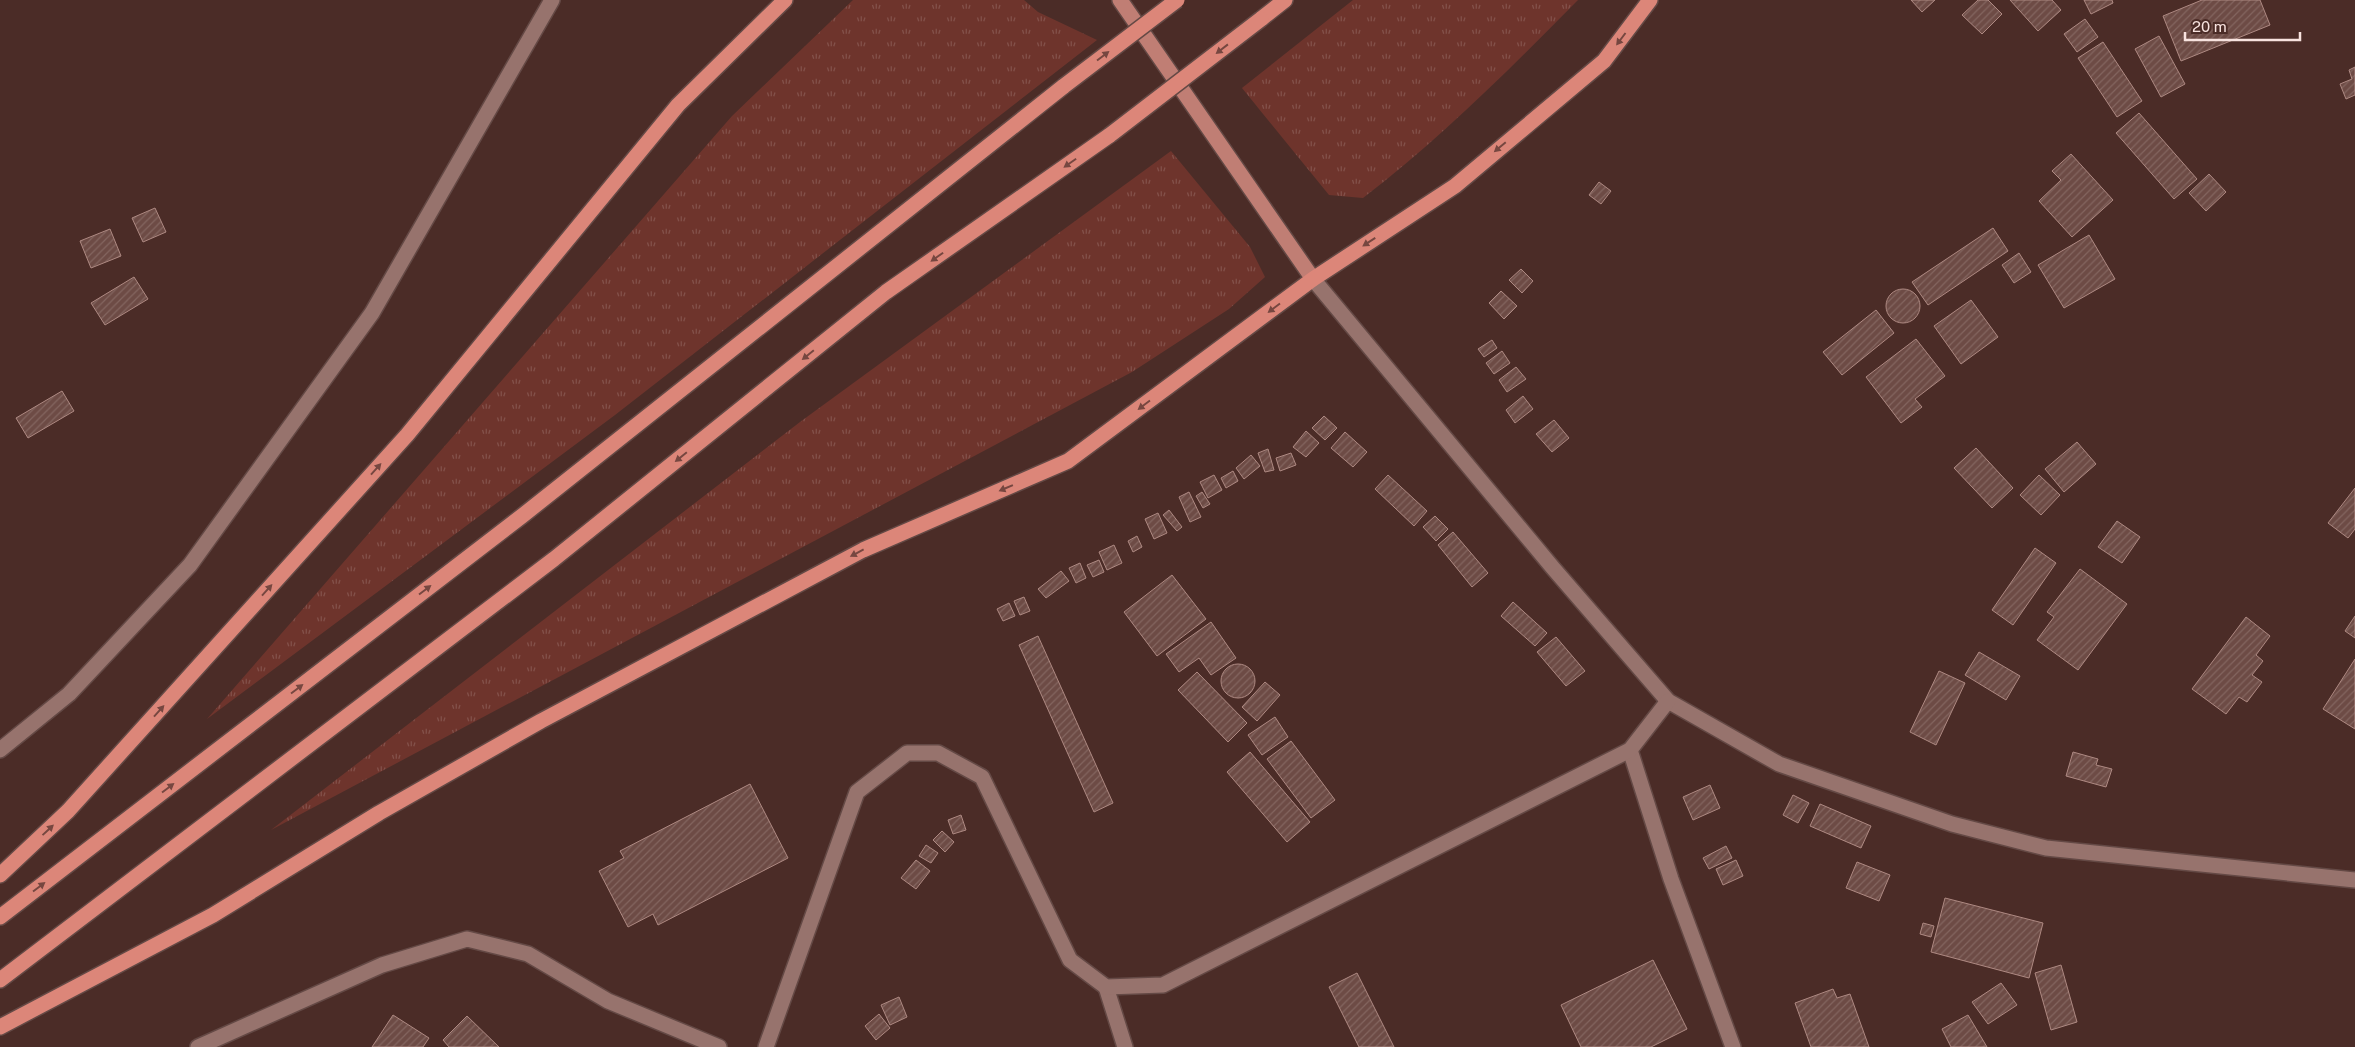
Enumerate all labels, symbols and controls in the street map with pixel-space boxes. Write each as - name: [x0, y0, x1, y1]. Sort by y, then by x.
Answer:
- scale bar: [2185, 10, 2300, 42]
- text: 20 m: [2192, 18, 2227, 35]
- one-way arrow: [1615, 32, 1626, 45]
- one-way arrow: [1216, 43, 1229, 54]
- one-way arrow: [1096, 51, 1110, 61]
- one-way arrow: [1494, 142, 1507, 153]
- one-way arrow: [1063, 158, 1077, 168]
- one-way arrow: [1362, 237, 1375, 247]
- one-way arrow: [930, 252, 944, 262]
- one-way arrow: [1267, 303, 1281, 313]
- one-way arrow: [802, 350, 815, 361]
- one-way arrow: [1137, 400, 1151, 410]
- one-way arrow: [675, 452, 688, 463]
- one-way arrow: [370, 464, 382, 476]
- one-way arrow: [999, 485, 1013, 493]
- one-way arrow: [849, 549, 864, 557]
- one-way arrow: [262, 584, 273, 597]
- one-way arrow: [419, 585, 432, 596]
- one-way arrow: [290, 684, 303, 695]
- one-way arrow: [153, 704, 164, 717]
- one-way arrow: [161, 783, 174, 794]
- one-way arrow: [42, 824, 54, 836]
- one-way arrow: [32, 882, 46, 892]

